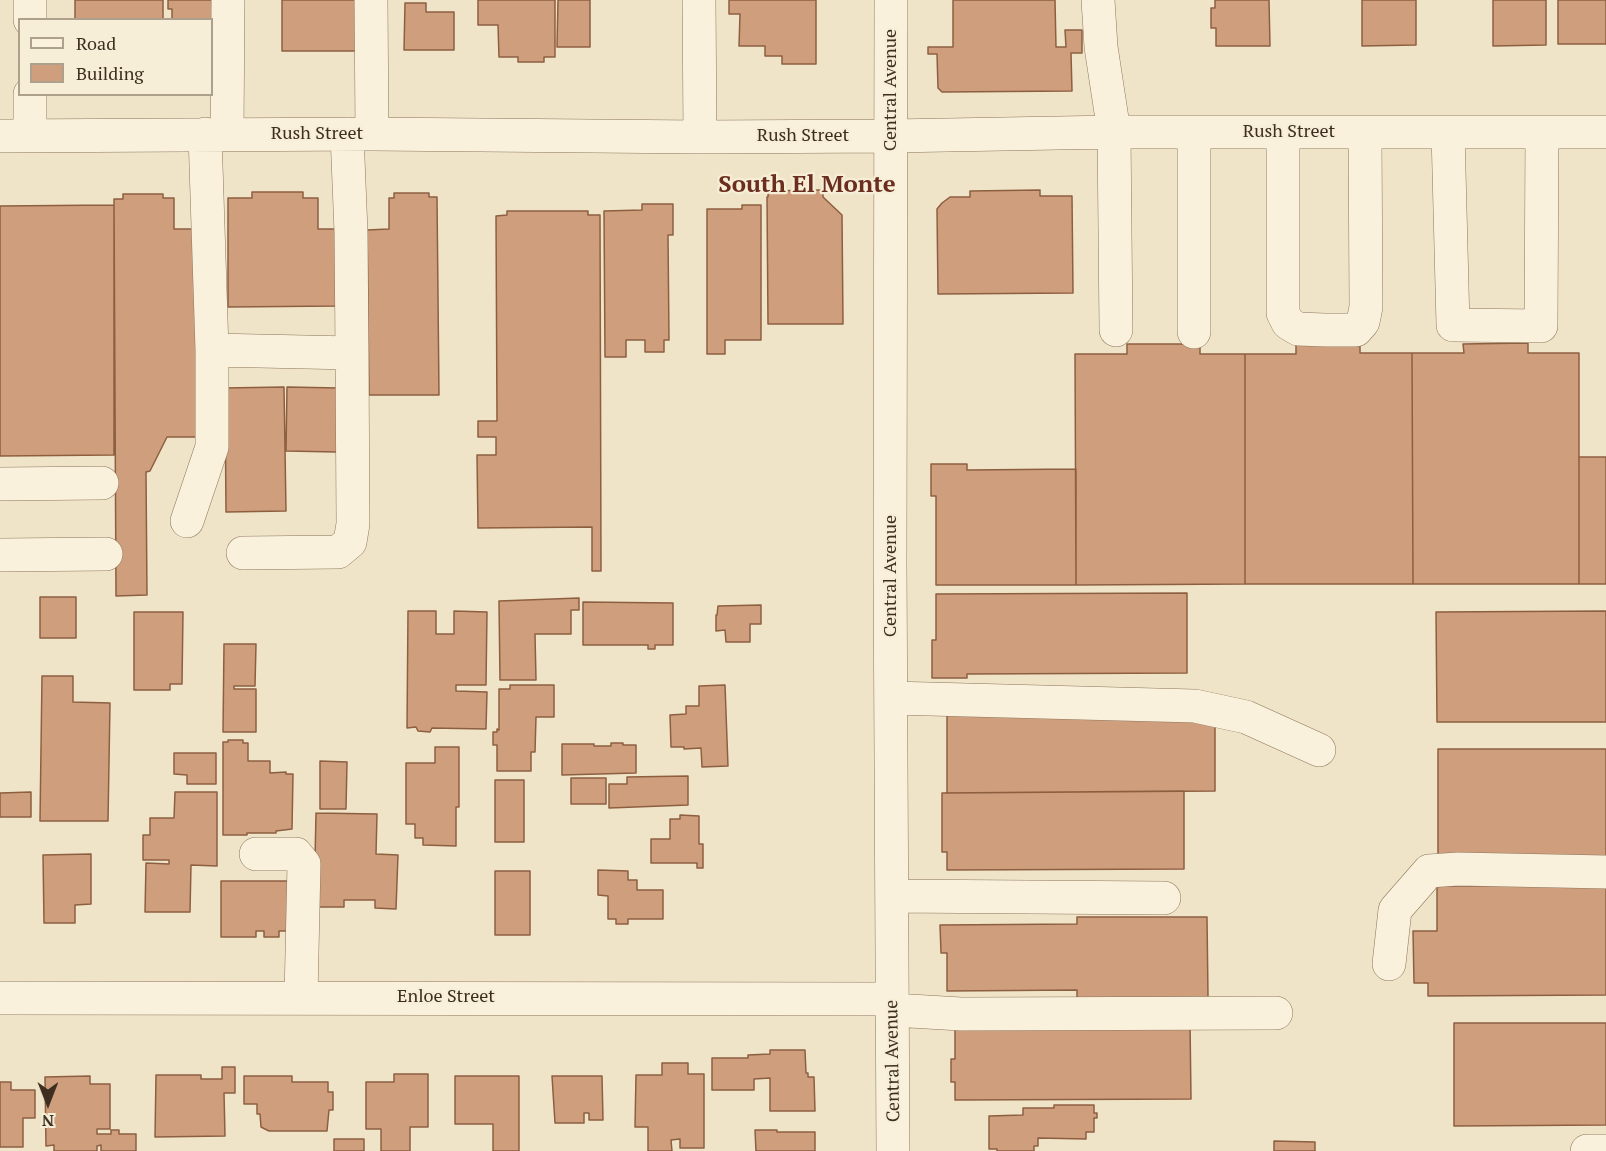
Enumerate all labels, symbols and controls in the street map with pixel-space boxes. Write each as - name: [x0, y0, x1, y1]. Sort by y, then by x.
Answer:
- legend: [18, 18, 213, 96]
- street label: Central Avenue: [880, 29, 902, 151]
- text: Road: [76, 31, 116, 55]
- text: Building: [76, 61, 144, 85]
- street label: Rush Street: [1243, 121, 1335, 143]
- street label: Rush Street: [271, 123, 363, 145]
- street label: Rush Street: [757, 125, 849, 147]
- district label: South El Monte: [718, 171, 896, 199]
- street label: Central Avenue: [880, 515, 902, 637]
- street label: Enloe Street: [397, 986, 495, 1008]
- street label: Central Avenue: [881, 1000, 905, 1122]
- north arrow: [18, 1073, 78, 1133]
- text: N: [42, 1110, 54, 1132]

